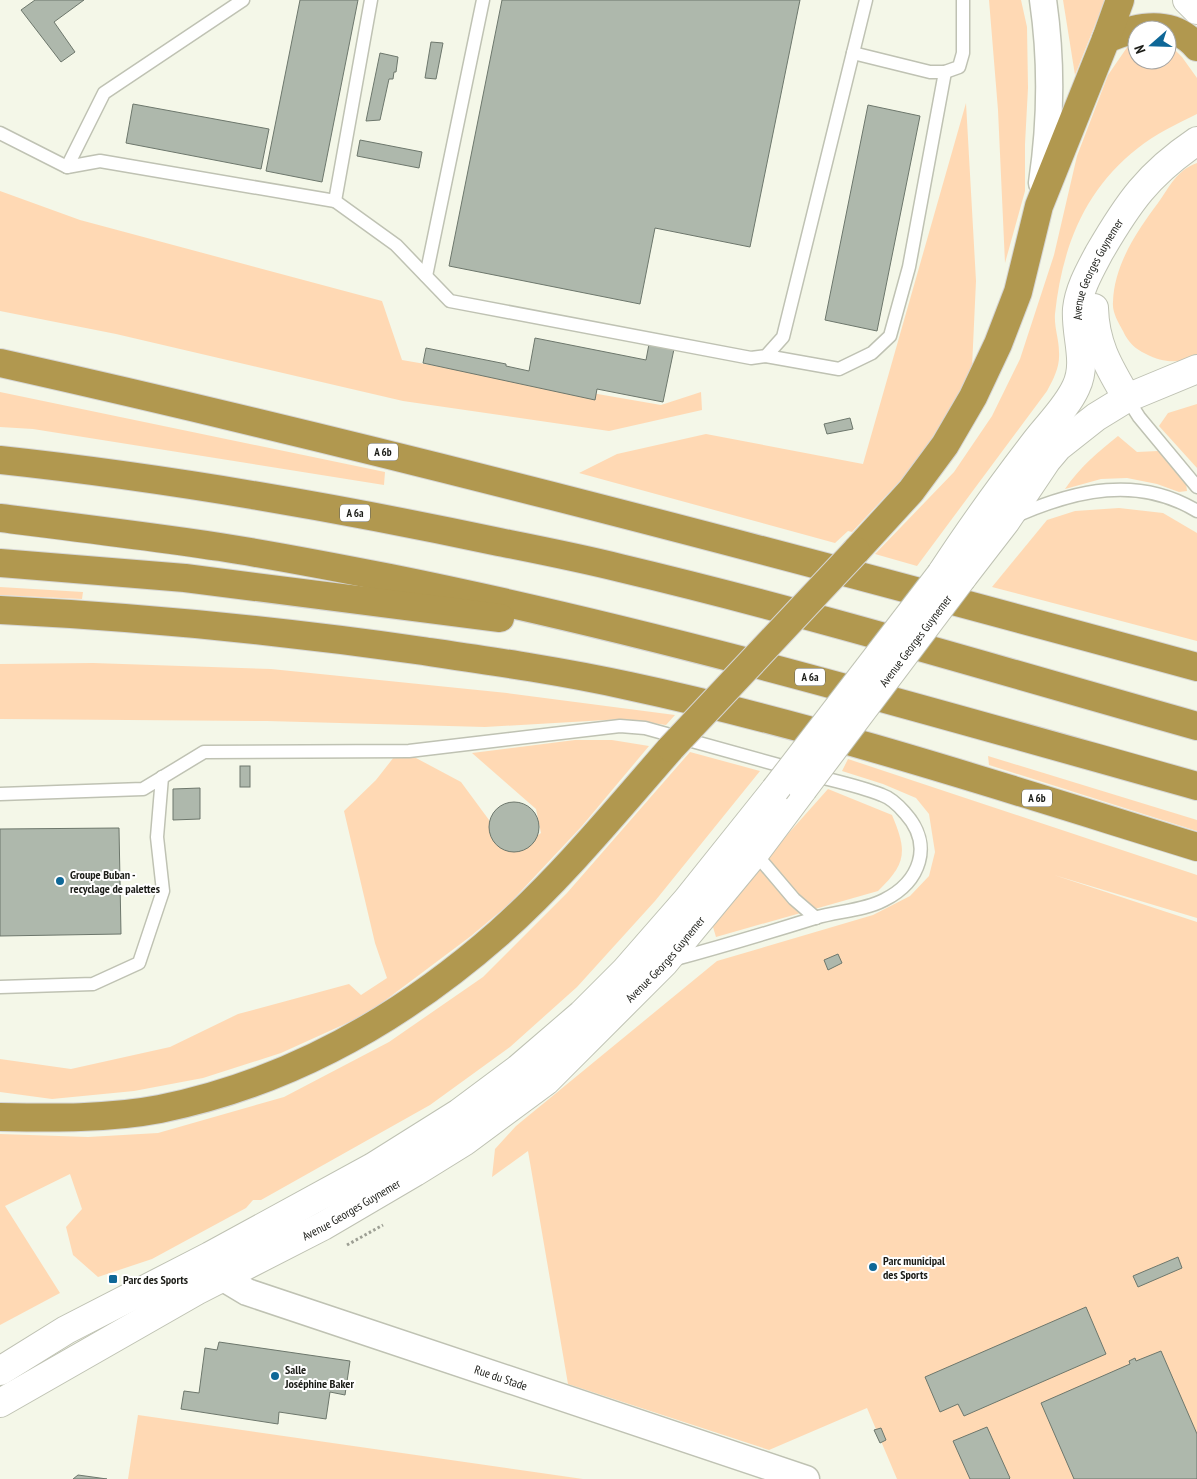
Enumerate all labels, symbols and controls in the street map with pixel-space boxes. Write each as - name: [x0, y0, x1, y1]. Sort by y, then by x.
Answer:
- north arrow: [1127, 20, 1177, 70]
- text: N: [1130, 43, 1150, 56]
- street label: Avenue Georges Guynemer: [1069, 215, 1126, 321]
- road number: A 6b: [368, 444, 398, 461]
- road number: A 6a: [340, 504, 370, 522]
- street label: Avenue Georges Guynemer: [876, 591, 955, 689]
- road number: A 6a: [795, 669, 825, 686]
- road number: A 6b: [1022, 790, 1052, 806]
- place label: Groupe Buban - recyclage de palettes: [70, 867, 160, 896]
- marker: Groupe Buban - recyclage de palettes: [54, 875, 66, 887]
- street label: Avenue Georges Guynemer: [622, 912, 708, 1005]
- street label: Avenue Georges Guynemer: [299, 1175, 403, 1243]
- place label: Parc municipal des Sports: [883, 1253, 945, 1282]
- marker: Parc municipal des Sports: [867, 1261, 879, 1273]
- place label: Parc des Sports: [123, 1272, 188, 1287]
- marker: Parc des Sports: [107, 1273, 119, 1285]
- street label: Rue du Stade: [473, 1361, 530, 1393]
- place label: Salle Joséphine Baker: [284, 1362, 354, 1391]
- marker: Salle Joséphine Baker: [269, 1370, 281, 1382]

